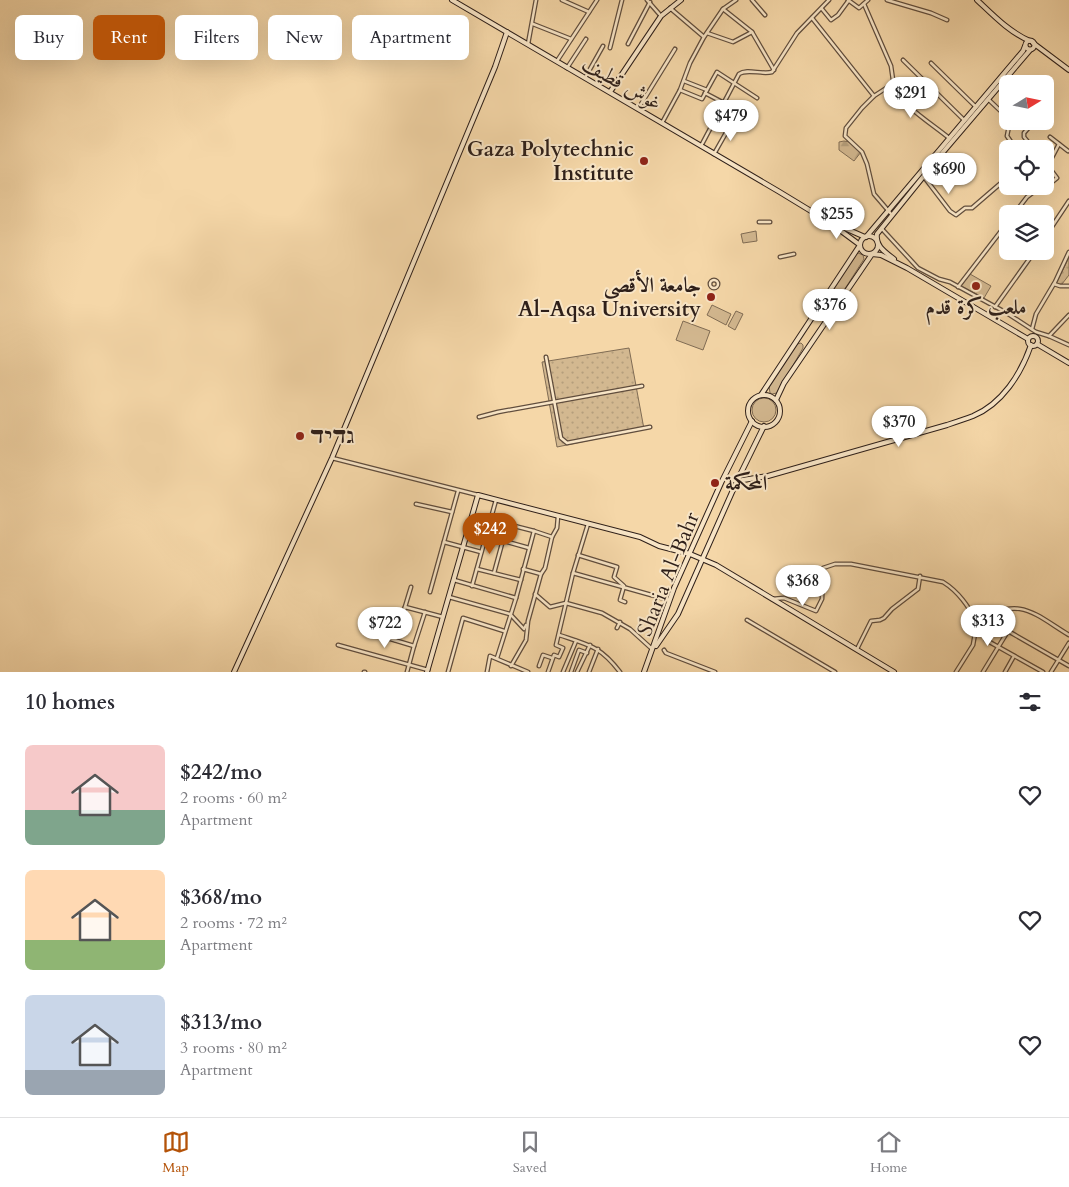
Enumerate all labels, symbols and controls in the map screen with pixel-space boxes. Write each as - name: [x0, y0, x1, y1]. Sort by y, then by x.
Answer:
- chip: Buy: [15, 15, 83, 60]
- chip: Rent: [93, 15, 165, 60]
- chip: Filters: [175, 15, 258, 60]
- chip: New: [268, 15, 342, 60]
- chip: Apartment: [352, 15, 469, 60]
- street label: غوش قطيف: [577, 49, 667, 118]
- north arrow: [999, 75, 1054, 130]
- map controls: [999, 75, 1054, 260]
- pin: $291: [881, 76, 941, 119]
- text: $291: [895, 82, 927, 104]
- pin: $479: [701, 100, 761, 142]
- text: $479: [715, 105, 747, 127]
- place label: Gaza Polytechnic Institute: [467, 135, 634, 188]
- button: locate: [999, 140, 1054, 195]
- pin: $690: [919, 152, 979, 195]
- marker: Gaza Polytechnic Institute: [638, 155, 650, 167]
- text: $690: [933, 158, 965, 180]
- pin: $255: [807, 198, 867, 240]
- text: $255: [821, 203, 853, 225]
- button: layers: [999, 205, 1054, 260]
- place label: جامعة الأقصى Al-Aqsa University: [518, 269, 701, 324]
- marker: ملعب كرة قدم: [970, 280, 982, 292]
- pin: $376: [800, 288, 860, 331]
- marker: جامعة الأقصى Al-Aqsa University: [705, 291, 717, 303]
- place label: ملعب كرة قدم: [926, 293, 1026, 326]
- text: $376: [814, 294, 846, 316]
- pin: $370: [869, 406, 929, 448]
- text: $370: [883, 411, 915, 433]
- place label: גדיד: [310, 422, 355, 451]
- marker: גדיד: [294, 430, 306, 442]
- place label: المحكمة: [725, 469, 767, 498]
- marker: المحكمة: [709, 477, 721, 489]
- street label: Sharia Al-Bahr: [630, 507, 707, 641]
- pin: $242: [460, 512, 520, 555]
- text: $242: [474, 518, 506, 540]
- pin: $368: [773, 564, 833, 607]
- text: $368: [787, 570, 819, 592]
- pin: $313: [958, 604, 1018, 647]
- pin: $722: [355, 606, 415, 649]
- text: $313: [972, 610, 1004, 632]
- text: $722: [369, 612, 401, 634]
- text: 10 homes: [25, 688, 115, 717]
- icon: filters: [1016, 688, 1044, 716]
- text: $242/mo: [180, 758, 262, 787]
- icon: home: [65, 765, 125, 825]
- icon: heart: [1016, 781, 1044, 809]
- text: 2 rooms · 60 m²: [180, 787, 287, 809]
- text: Apartment: [180, 809, 253, 831]
- text: $368/mo: [180, 883, 262, 912]
- icon: home: [65, 890, 125, 950]
- icon: heart: [1016, 906, 1044, 934]
- text: 2 rooms · 72 m²: [180, 912, 287, 934]
- text: Apartment: [180, 934, 253, 956]
- text: $313/mo: [180, 1008, 262, 1037]
- icon: home: [65, 1015, 125, 1075]
- icon: heart: [1016, 1031, 1044, 1059]
- text: 3 rooms · 80 m²: [180, 1037, 287, 1059]
- text: Apartment: [180, 1059, 253, 1081]
- tab: Map: [162, 1128, 190, 1177]
- tab: Saved: [513, 1128, 547, 1177]
- tab: Home: [870, 1128, 907, 1177]

